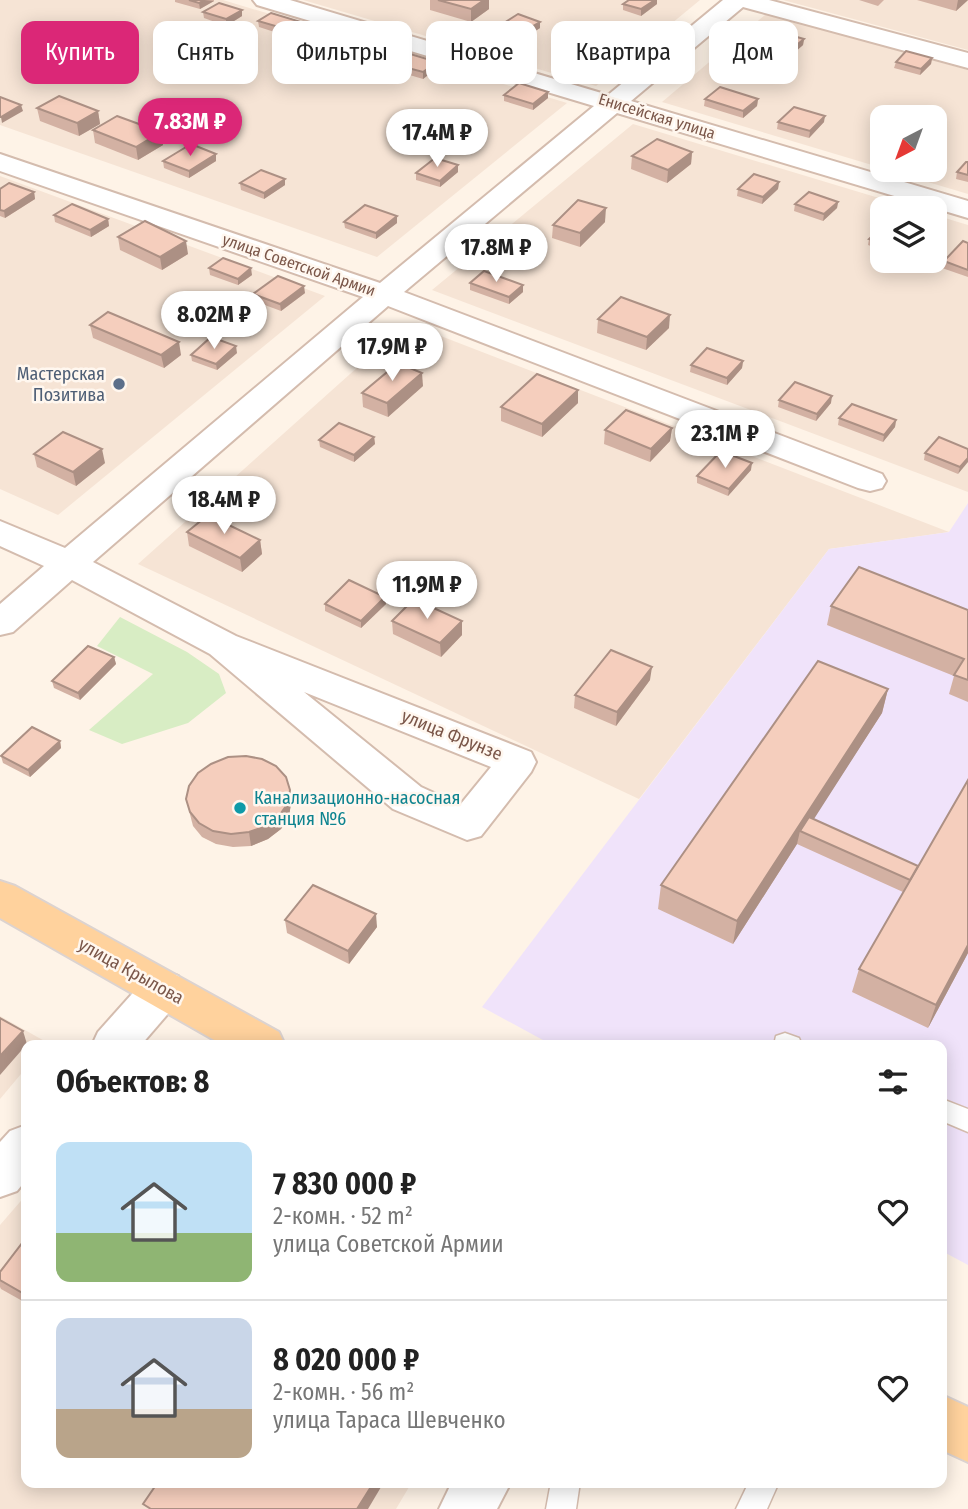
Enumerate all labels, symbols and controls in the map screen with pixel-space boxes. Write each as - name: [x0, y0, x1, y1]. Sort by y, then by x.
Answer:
- chip: Купить: [21, 21, 139, 84]
- chip: Снять: [153, 21, 258, 84]
- chip: Фильтры: [272, 21, 412, 84]
- chip: Новое: [426, 21, 537, 84]
- chip: Квартира: [551, 21, 695, 84]
- chip: Дом: [709, 21, 798, 84]
- street label: Енисейская улица: [596, 89, 718, 143]
- pin: 7.83M ₽: [125, 99, 255, 158]
- north arrow: [870, 105, 947, 182]
- map controls: [870, 105, 947, 273]
- text: 7.83M ₽: [154, 107, 226, 135]
- pin: 17.4M ₽: [372, 110, 502, 169]
- text: 17.4M ₽: [402, 118, 472, 146]
- button: layers: [870, 196, 947, 273]
- pin: 17.8M ₽: [431, 224, 561, 284]
- street label: улица Советской Армии: [220, 230, 378, 300]
- text: 17.8M ₽: [461, 233, 531, 261]
- pin: 8.02M ₽: [149, 292, 279, 351]
- text: 8.02M ₽: [177, 300, 251, 328]
- pin: 17.9M ₽: [327, 324, 457, 383]
- text: 17.9M ₽: [357, 332, 427, 360]
- place label: Мастерская Позитива: [17, 363, 105, 406]
- marker: Мастерская Позитива: [111, 376, 127, 392]
- pin: 23.1M ₽: [660, 410, 790, 470]
- text: 23.1M ₽: [691, 419, 759, 447]
- pin: 18.4M ₽: [159, 476, 289, 536]
- text: 18.4M ₽: [188, 485, 260, 513]
- pin: 11.9M ₽: [362, 562, 492, 621]
- text: 11.9M ₽: [392, 570, 462, 598]
- street label: улица Фрунзе: [398, 705, 506, 765]
- place label: Канализационно-насосная станция №6: [254, 787, 461, 830]
- marker: Канализационно-насосная станция №6: [232, 800, 248, 816]
- street label: улица Крылова: [75, 933, 188, 1009]
- icon: filters: [874, 1063, 912, 1101]
- text: Объектов: 8: [56, 1064, 209, 1100]
- text: 7 830 000 ₽: [273, 1166, 416, 1202]
- icon: home: [112, 1170, 196, 1254]
- icon: heart: [874, 1193, 912, 1231]
- text: 2-комн. · 52 m²: [273, 1202, 413, 1230]
- text: улица Советской Армии: [273, 1230, 504, 1258]
- text: 8 020 000 ₽: [273, 1342, 419, 1378]
- icon: home: [112, 1346, 196, 1430]
- icon: heart: [874, 1369, 912, 1407]
- text: 2-комн. · 56 m²: [273, 1378, 414, 1406]
- text: улица Тараса Шевченко: [273, 1406, 506, 1434]

